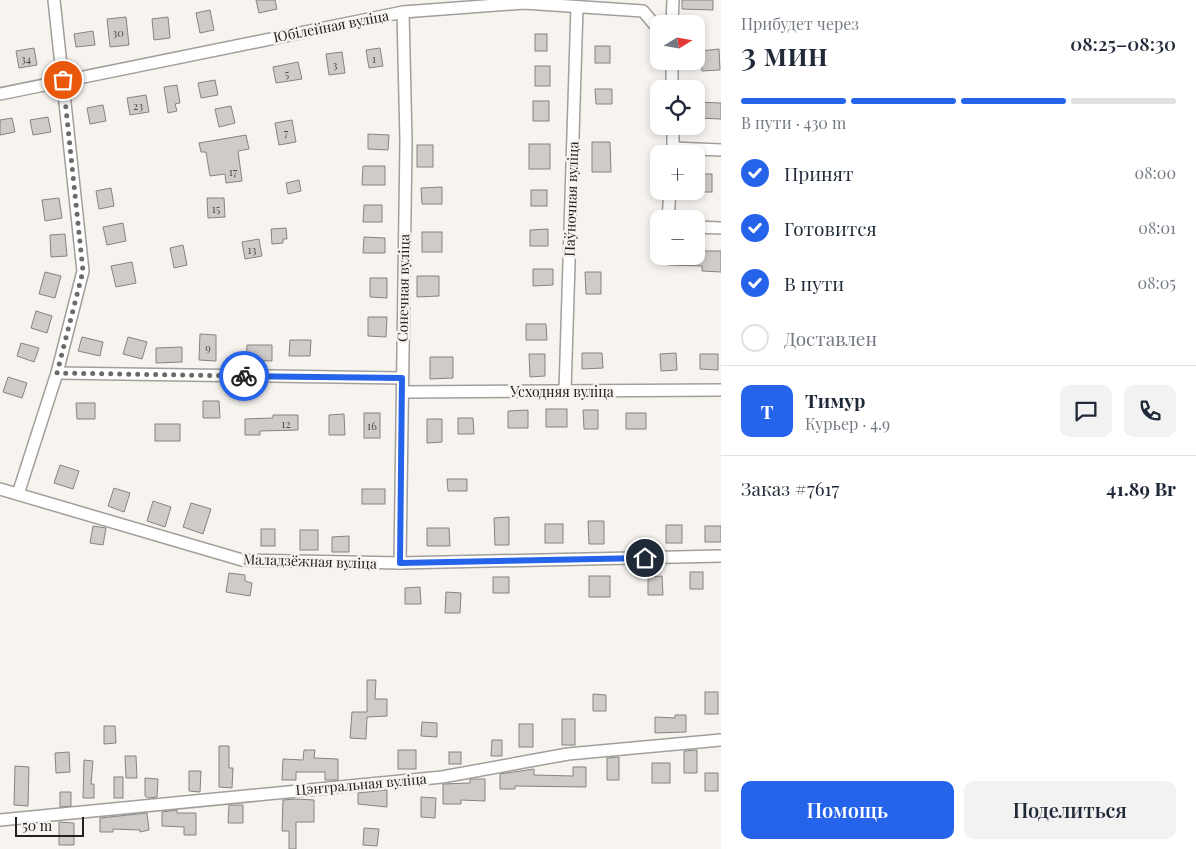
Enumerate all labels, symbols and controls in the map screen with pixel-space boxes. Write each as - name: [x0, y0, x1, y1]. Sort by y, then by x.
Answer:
- street label: Юбілейная вуліца: [272, 6, 390, 46]
- text: Прибудет через: [741, 13, 859, 34]
- north arrow: [650, 15, 705, 70]
- map controls: [650, 15, 705, 265]
- house number: 30: [112, 25, 124, 40]
- text: 08:25–08:30: [1070, 30, 1176, 56]
- text: 3 мин: [741, 31, 828, 74]
- house number: 34: [21, 51, 32, 66]
- house number: 1: [372, 51, 376, 66]
- house number: 3: [333, 57, 338, 72]
- pin: [42, 59, 84, 101]
- icon: bag: [49, 66, 77, 94]
- house number: 5: [285, 66, 290, 81]
- button: locate: [650, 80, 705, 135]
- house number: 23: [133, 98, 143, 113]
- text: В пути · 430 m: [741, 112, 846, 133]
- house number: 7: [284, 125, 289, 140]
- street label: Паўночная вуліца: [559, 141, 583, 257]
- button: +: [650, 145, 705, 200]
- icon: check: [741, 159, 769, 187]
- text: Принят: [784, 160, 853, 186]
- text: 08:00: [1135, 162, 1176, 183]
- house number: 17: [229, 164, 238, 179]
- house number: 15: [212, 201, 221, 216]
- button: −: [650, 210, 705, 265]
- icon: check: [741, 214, 769, 242]
- text: Готовится: [784, 215, 877, 241]
- text: 08:01: [1138, 217, 1176, 238]
- street label: Сонечная вуліца: [393, 234, 413, 342]
- house number: 13: [248, 242, 256, 257]
- icon: check: [741, 269, 769, 297]
- text: В пути: [784, 270, 844, 296]
- text: 08:05: [1138, 272, 1176, 293]
- text: Доставлен: [784, 325, 877, 351]
- house number: 9: [205, 340, 211, 355]
- courier: [219, 351, 269, 401]
- icon: bike: [230, 362, 258, 390]
- street label: Усходняя вуліца: [509, 382, 614, 401]
- button: chat: [1060, 385, 1112, 437]
- button: phone: [1124, 385, 1176, 437]
- text: Тимур: [805, 387, 866, 413]
- text: Т: [761, 398, 773, 424]
- text: Курьер · 4.9: [805, 413, 890, 434]
- house number: 12: [281, 416, 291, 431]
- house number: 16: [367, 418, 377, 433]
- text: Заказ #7617: [741, 475, 839, 501]
- text: 41.89 Br: [1106, 475, 1176, 501]
- pin: [624, 537, 666, 579]
- icon: home: [631, 544, 659, 572]
- street label: Маладзёжная вуліца: [243, 549, 377, 573]
- street label: Цэнтральная вуліца: [295, 769, 427, 799]
- button: Помощь: [741, 781, 954, 839]
- button: Поделиться: [964, 781, 1176, 839]
- scale bar: [15, 814, 84, 837]
- text: 50 m: [22, 816, 52, 835]

